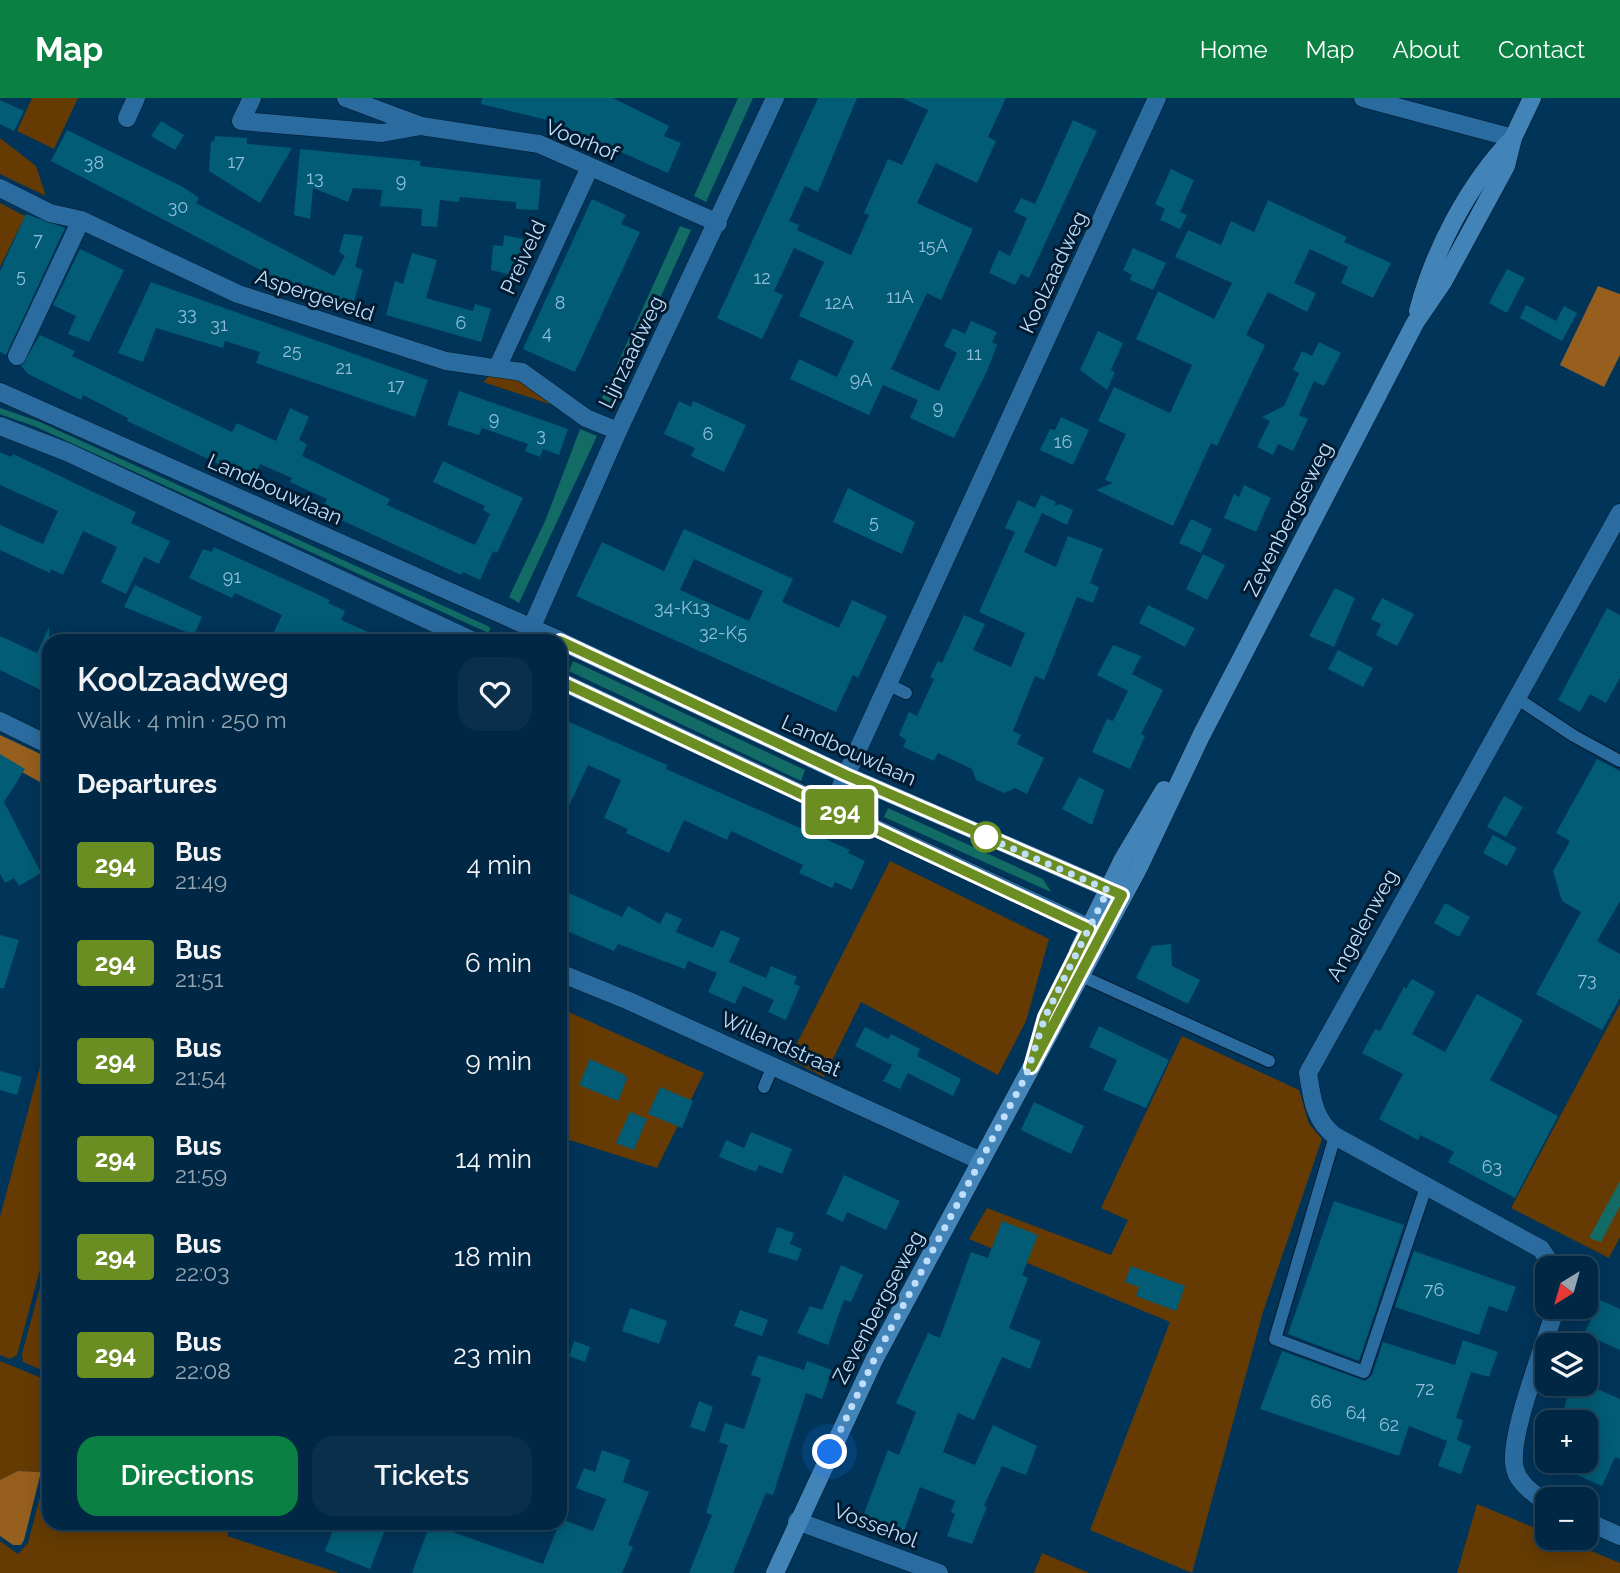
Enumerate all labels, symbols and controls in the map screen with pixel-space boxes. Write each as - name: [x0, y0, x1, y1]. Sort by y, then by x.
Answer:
- text: Map: [35, 30, 103, 69]
- text: Home: [1200, 35, 1268, 64]
- text: Map: [1306, 35, 1354, 64]
- text: About: [1392, 35, 1460, 64]
- text: Contact: [1498, 35, 1585, 64]
- street label: Voorhof: [542, 114, 623, 166]
- house number: 17: [227, 151, 245, 172]
- house number: 38: [84, 152, 104, 173]
- house number: 13: [306, 167, 324, 188]
- house number: 9: [396, 170, 406, 191]
- house number: 30: [168, 196, 188, 217]
- street label: Koolzaadweg: [1014, 207, 1092, 337]
- street label: Preiveld: [495, 216, 551, 298]
- house number: 7: [33, 229, 43, 250]
- house number: 15A: [918, 235, 948, 256]
- street label: Aspergeveld: [252, 264, 378, 326]
- house number: 5: [16, 265, 26, 286]
- house number: 12: [753, 267, 771, 288]
- house number: 11A: [886, 286, 914, 307]
- house number: 8: [555, 292, 565, 313]
- street label: Lijnzaadweg: [593, 292, 669, 412]
- house number: 12A: [824, 292, 854, 313]
- house number: 33: [177, 303, 197, 324]
- house number: 6: [456, 312, 467, 333]
- house number: 31: [210, 314, 228, 335]
- house number: 4: [542, 322, 552, 343]
- house number: 25: [282, 340, 302, 361]
- house number: 11: [966, 343, 982, 364]
- house number: 21: [335, 357, 353, 378]
- house number: 9A: [850, 369, 872, 390]
- house number: 17: [387, 375, 405, 396]
- house number: 9: [933, 397, 943, 418]
- house number: 9: [489, 408, 499, 429]
- house number: 6: [703, 423, 714, 444]
- house number: 3: [536, 424, 546, 445]
- house number: 16: [1054, 431, 1072, 452]
- street label: Zevenbergseweg: [1238, 438, 1338, 600]
- street label: Landbouwlaan: [204, 448, 346, 530]
- house number: 5: [869, 511, 879, 532]
- house number: 91: [223, 566, 241, 587]
- house number: 34-K13: [654, 597, 710, 618]
- house number: 32-K5: [699, 622, 747, 643]
- button: heart: [458, 657, 532, 731]
- text: Koolzaadweg: [77, 660, 289, 699]
- text: Walk · 4 min · 250 m: [77, 706, 287, 733]
- street label: Landbouwlaan: [778, 709, 920, 791]
- text: Departures: [77, 769, 217, 799]
- line badge: 294: [800, 789, 880, 835]
- text: 294: [819, 797, 861, 826]
- unlabelled marker: [971, 822, 1001, 852]
- text: Bus: [175, 837, 222, 867]
- text: 294: [95, 850, 136, 879]
- text: 4 min: [466, 850, 532, 880]
- street label: Angelenweg: [1321, 865, 1403, 985]
- text: 21:49: [175, 867, 227, 894]
- text: Bus: [175, 935, 222, 965]
- text: 294: [95, 948, 136, 977]
- text: 6 min: [465, 948, 532, 978]
- text: 21:51: [175, 965, 224, 992]
- house number: 73: [1577, 969, 1597, 990]
- street label: Willandstraat: [717, 1006, 845, 1082]
- text: Bus: [175, 1033, 222, 1063]
- text: 294: [95, 1046, 136, 1075]
- text: 9 min: [465, 1046, 532, 1076]
- text: 21:54: [175, 1063, 226, 1090]
- text: Bus: [175, 1131, 222, 1161]
- text: 294: [95, 1144, 136, 1173]
- text: 14 min: [455, 1144, 532, 1174]
- house number: 63: [1482, 1156, 1502, 1177]
- text: 21:59: [175, 1161, 227, 1188]
- street label: Zevenbergseweg: [827, 1226, 929, 1388]
- text: Bus: [175, 1229, 222, 1259]
- text: 294: [95, 1242, 136, 1271]
- text: 18 min: [454, 1242, 532, 1272]
- north arrow: [1535, 1256, 1598, 1320]
- map controls: [1535, 1256, 1598, 1550]
- text: 22:03: [175, 1259, 230, 1286]
- house number: 76: [1424, 1279, 1444, 1300]
- text: Bus: [175, 1327, 222, 1357]
- button: layers: [1535, 1333, 1598, 1396]
- text: 294: [95, 1340, 136, 1369]
- text: 23 min: [453, 1340, 532, 1370]
- text: 22:08: [175, 1357, 231, 1384]
- house number: 72: [1415, 1378, 1435, 1399]
- house number: 66: [1310, 1391, 1332, 1412]
- house number: 64: [1346, 1402, 1367, 1423]
- button: +: [1535, 1410, 1598, 1473]
- house number: 62: [1379, 1414, 1399, 1435]
- your location: [812, 1434, 847, 1469]
- button: Directions: [77, 1436, 298, 1516]
- button: Tickets: [312, 1436, 532, 1516]
- button: −: [1535, 1487, 1598, 1550]
- street label: Vossehol: [830, 1497, 922, 1553]

